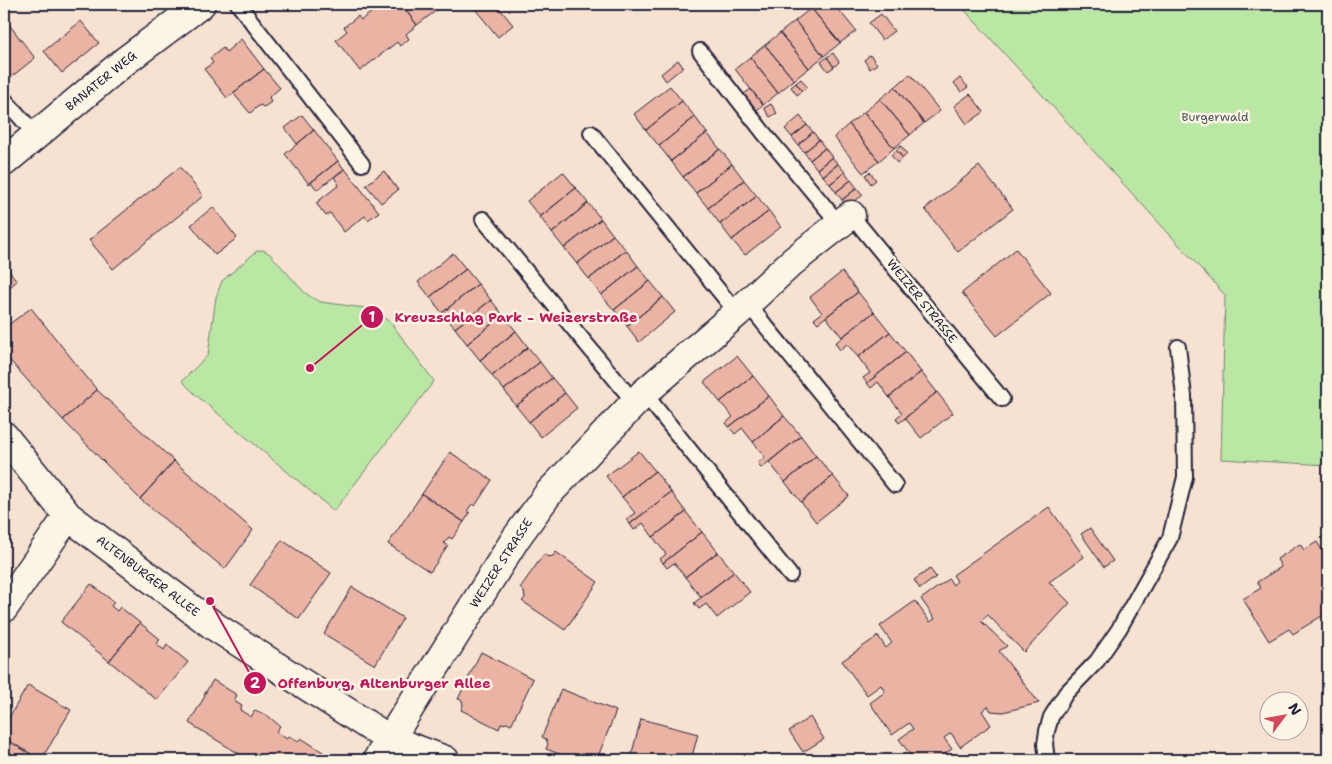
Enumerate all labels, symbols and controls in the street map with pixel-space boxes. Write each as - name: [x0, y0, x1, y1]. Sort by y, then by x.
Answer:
- street label: BANATER WEG: [62, 47, 140, 115]
- park label: Burgerwald: [1181, 109, 1249, 125]
- street label: WEIZER STRASSE: [883, 256, 961, 346]
- callout: Kreuzschlag Park - Weizerstraße: [359, 302, 647, 331]
- text: 1: [369, 307, 376, 327]
- text: Kreuzschlag Park - Weizerstraße: [395, 308, 637, 326]
- street label: WEIZER STRASSE: [466, 515, 536, 611]
- street label: ALTENBURGER ALLEE: [93, 532, 203, 620]
- callout: Offenburg, Altenburger Allee: [243, 669, 501, 698]
- text: 2: [250, 673, 261, 693]
- text: Offenburg, Altenburger Allee: [277, 674, 491, 692]
- north arrow: [1260, 692, 1310, 742]
- text: N: [1284, 700, 1306, 719]

